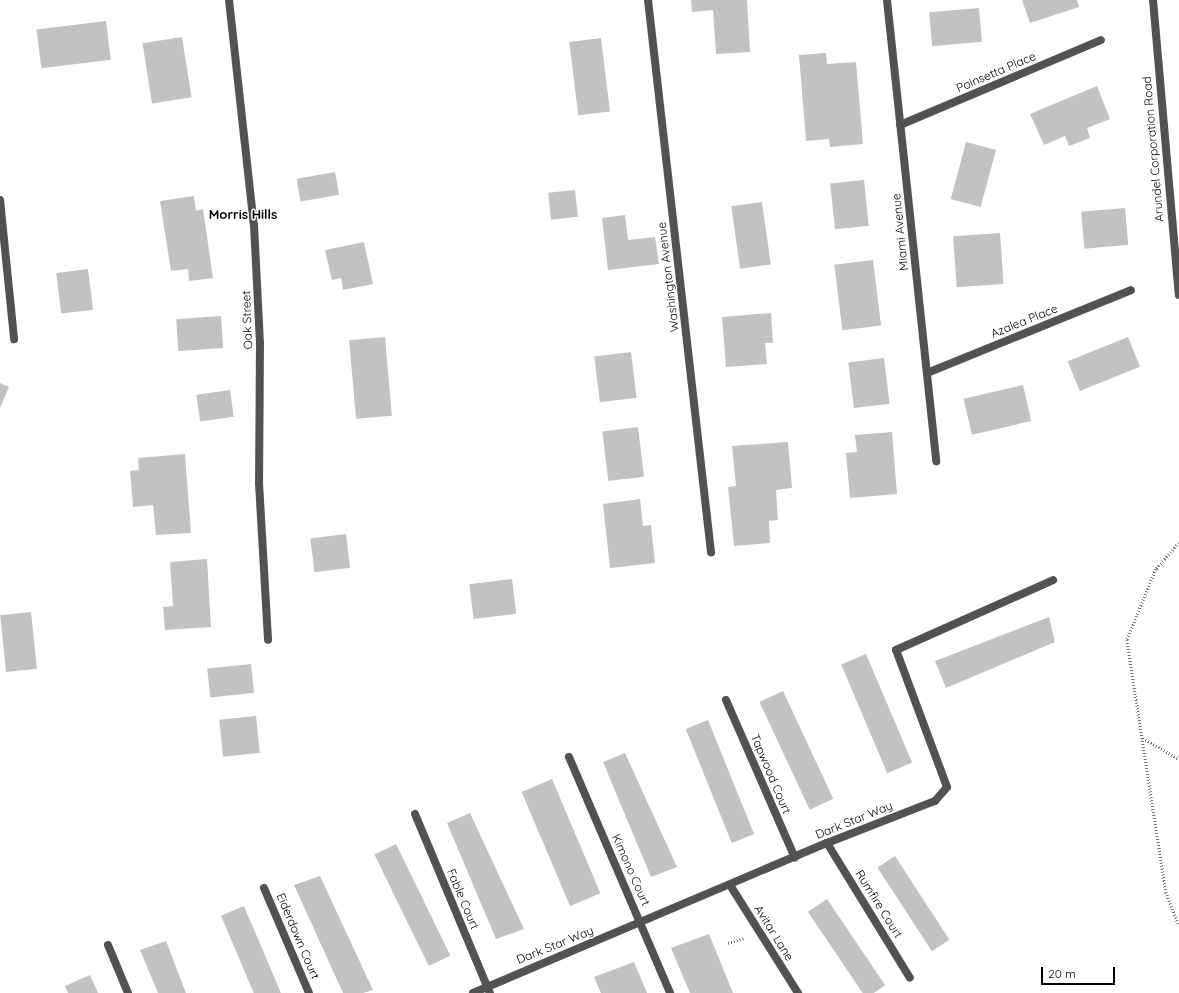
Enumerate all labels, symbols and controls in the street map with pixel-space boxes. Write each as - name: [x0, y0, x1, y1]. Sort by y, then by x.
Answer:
- street label: Poinsetta Place: [954, 49, 1038, 95]
- street label: Arundel Corporation Road: [1139, 76, 1167, 222]
- street label: Miami Avenue: [889, 193, 911, 271]
- district label: Morris Hills: [209, 206, 277, 222]
- street label: Washington Avenue: [654, 221, 682, 333]
- street label: Oak Street: [239, 290, 255, 350]
- street label: Azalea Place: [988, 301, 1060, 341]
- street label: Tapwood Court: [748, 732, 794, 816]
- street label: Dark Star Way: [813, 798, 895, 842]
- street label: Kimono Court: [609, 832, 653, 908]
- street label: Fable Court: [444, 867, 482, 931]
- street label: Rumfire Court: [852, 867, 906, 941]
- street label: Eiderdown Court: [273, 891, 323, 981]
- street label: Avitar Lane: [751, 902, 797, 964]
- street label: Dark Star Way: [514, 923, 596, 967]
- scale bar: [1043, 959, 1117, 985]
- text: 20 m: [1048, 966, 1076, 981]

